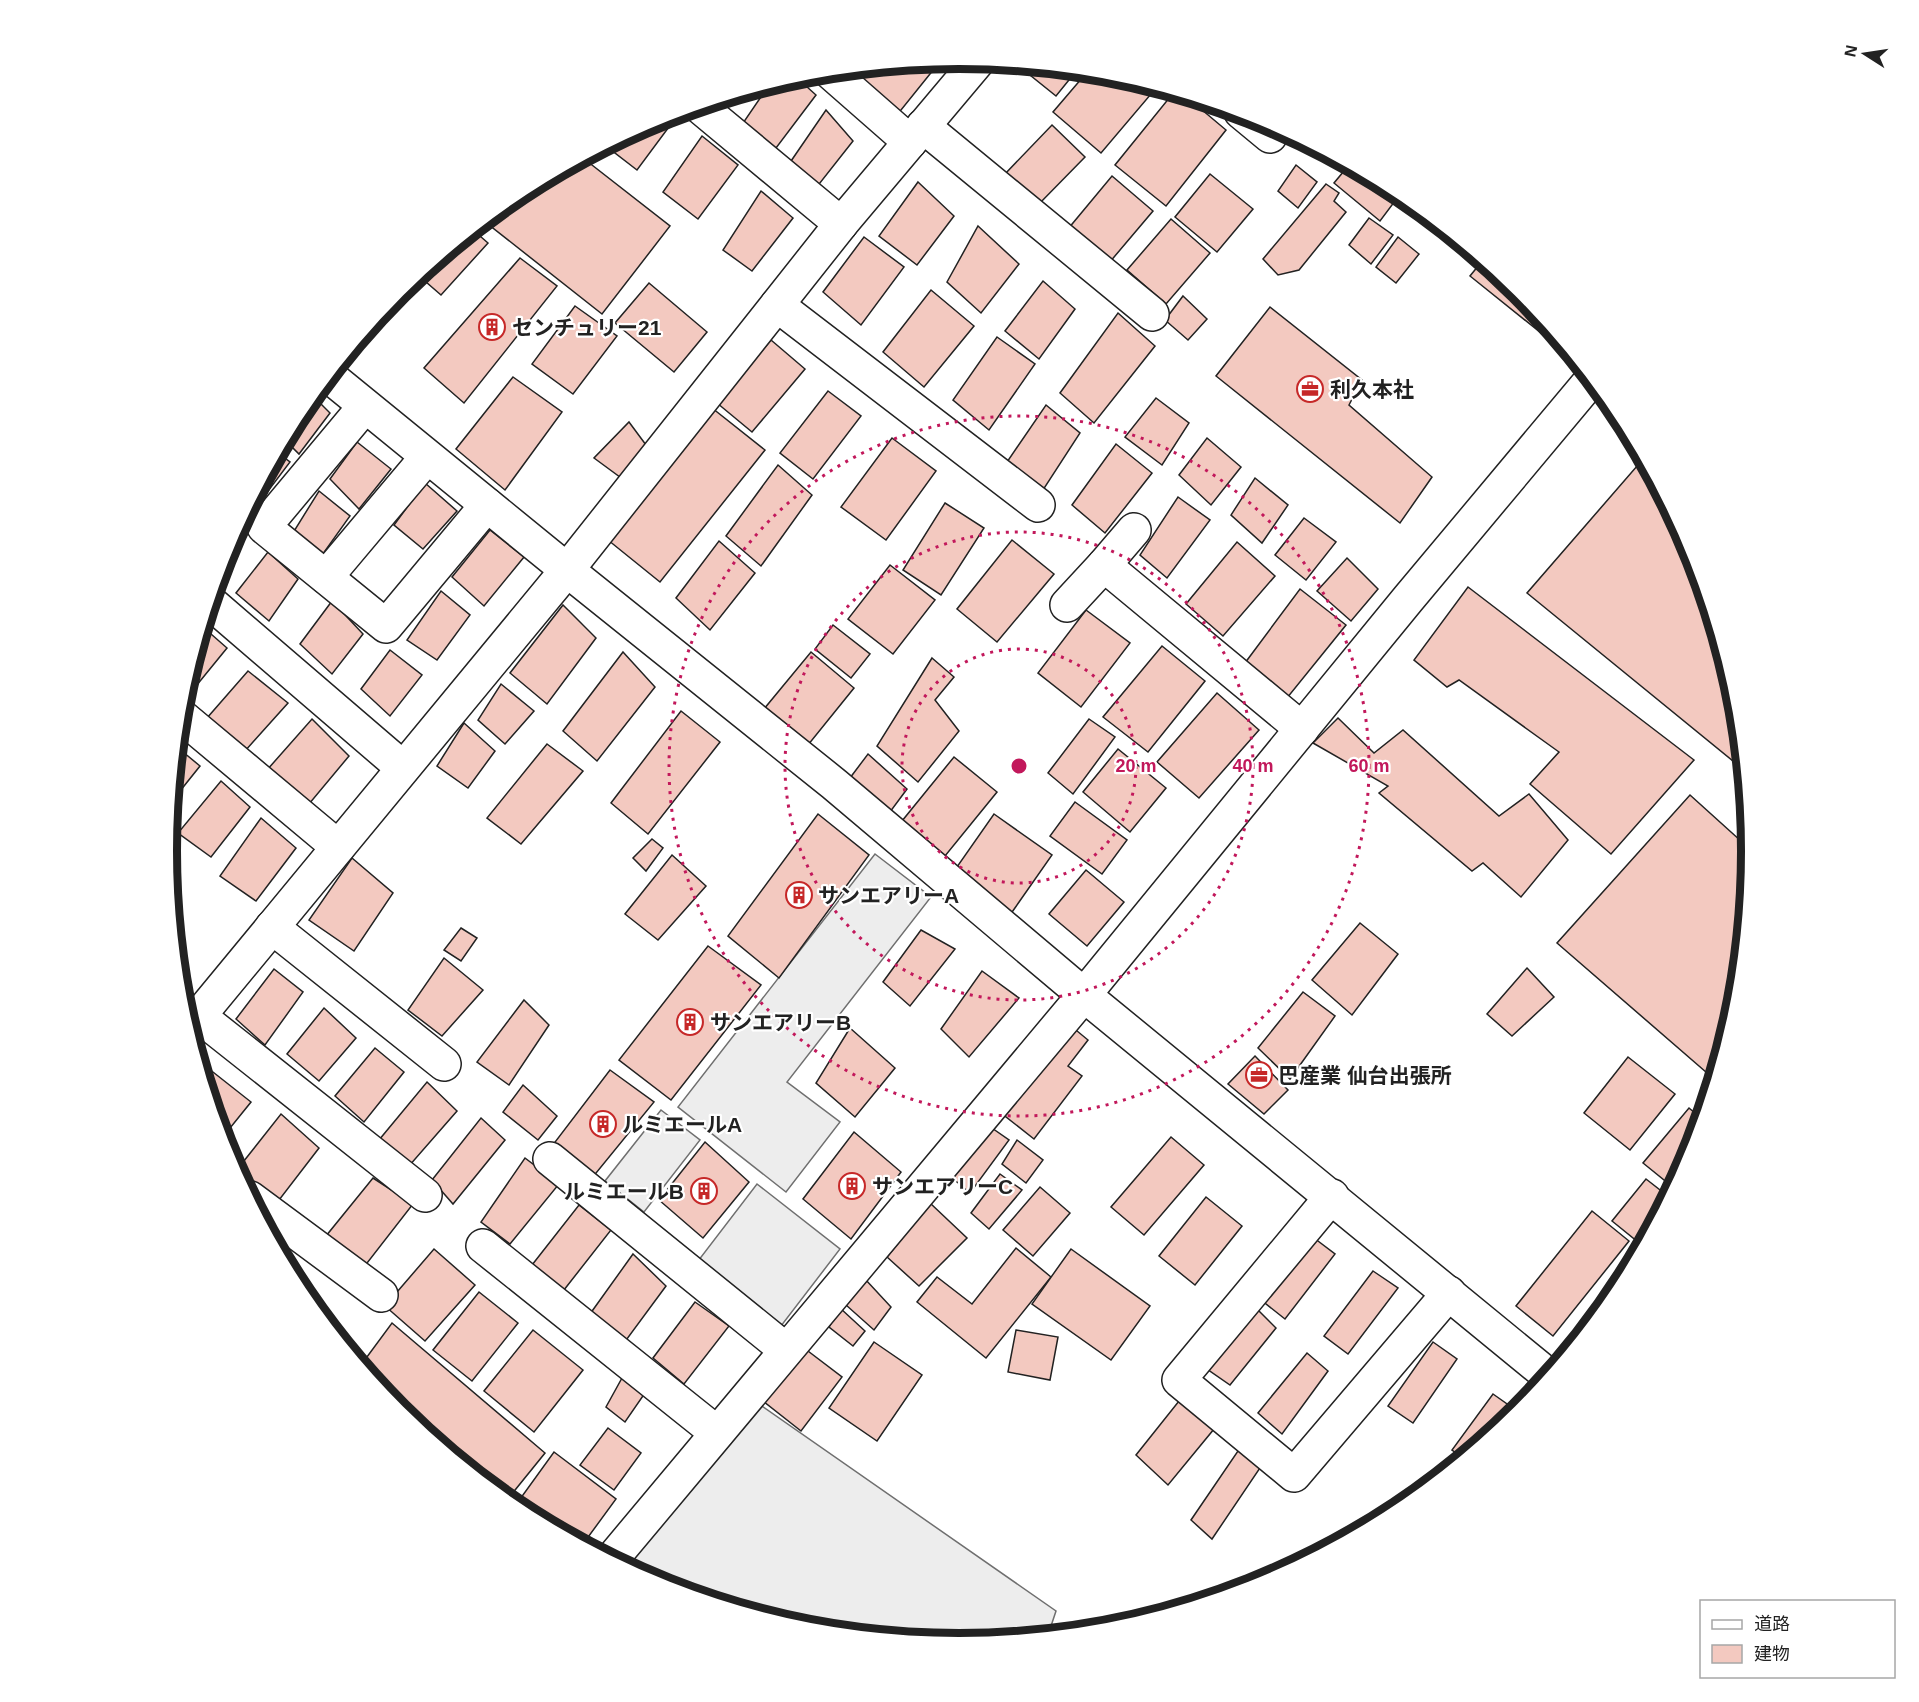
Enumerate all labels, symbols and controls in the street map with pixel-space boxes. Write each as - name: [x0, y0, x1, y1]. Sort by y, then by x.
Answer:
- north arrow: [1835, 24, 1895, 84]
- text: N: [1841, 44, 1860, 58]
- building icon: センチュリー21: [477, 312, 507, 342]
- place label: センチュリー21: [512, 316, 662, 339]
- office icon: 利久本社: [1295, 374, 1325, 404]
- place label: 利久本社: [1330, 378, 1414, 401]
- centre of rings: [1009, 756, 1029, 776]
- text: 20 m: [1115, 756, 1157, 776]
- text: 40 m: [1232, 756, 1274, 776]
- text: 60 m: [1348, 756, 1390, 776]
- building icon: サンエアリーA: [784, 880, 814, 910]
- place label: サンエアリーA: [818, 884, 959, 907]
- building icon: サンエアリーB: [675, 1007, 705, 1037]
- place label: サンエアリーB: [710, 1011, 851, 1034]
- office icon: 巴産業 仙台出張所: [1244, 1060, 1274, 1090]
- place label: 巴産業 仙台出張所: [1278, 1064, 1452, 1087]
- building icon: ルミエールA: [588, 1109, 618, 1139]
- place label: ルミエールA: [622, 1113, 742, 1136]
- building icon: サンエアリーC: [837, 1171, 867, 1201]
- place label: サンエアリーC: [872, 1175, 1013, 1198]
- building icon: ルミエールB: [689, 1176, 719, 1206]
- place label: ルミエールB: [564, 1180, 684, 1203]
- legend: [1700, 1600, 1895, 1678]
- text: 道路: [1754, 1614, 1790, 1634]
- text: 建物: [1754, 1644, 1790, 1664]

